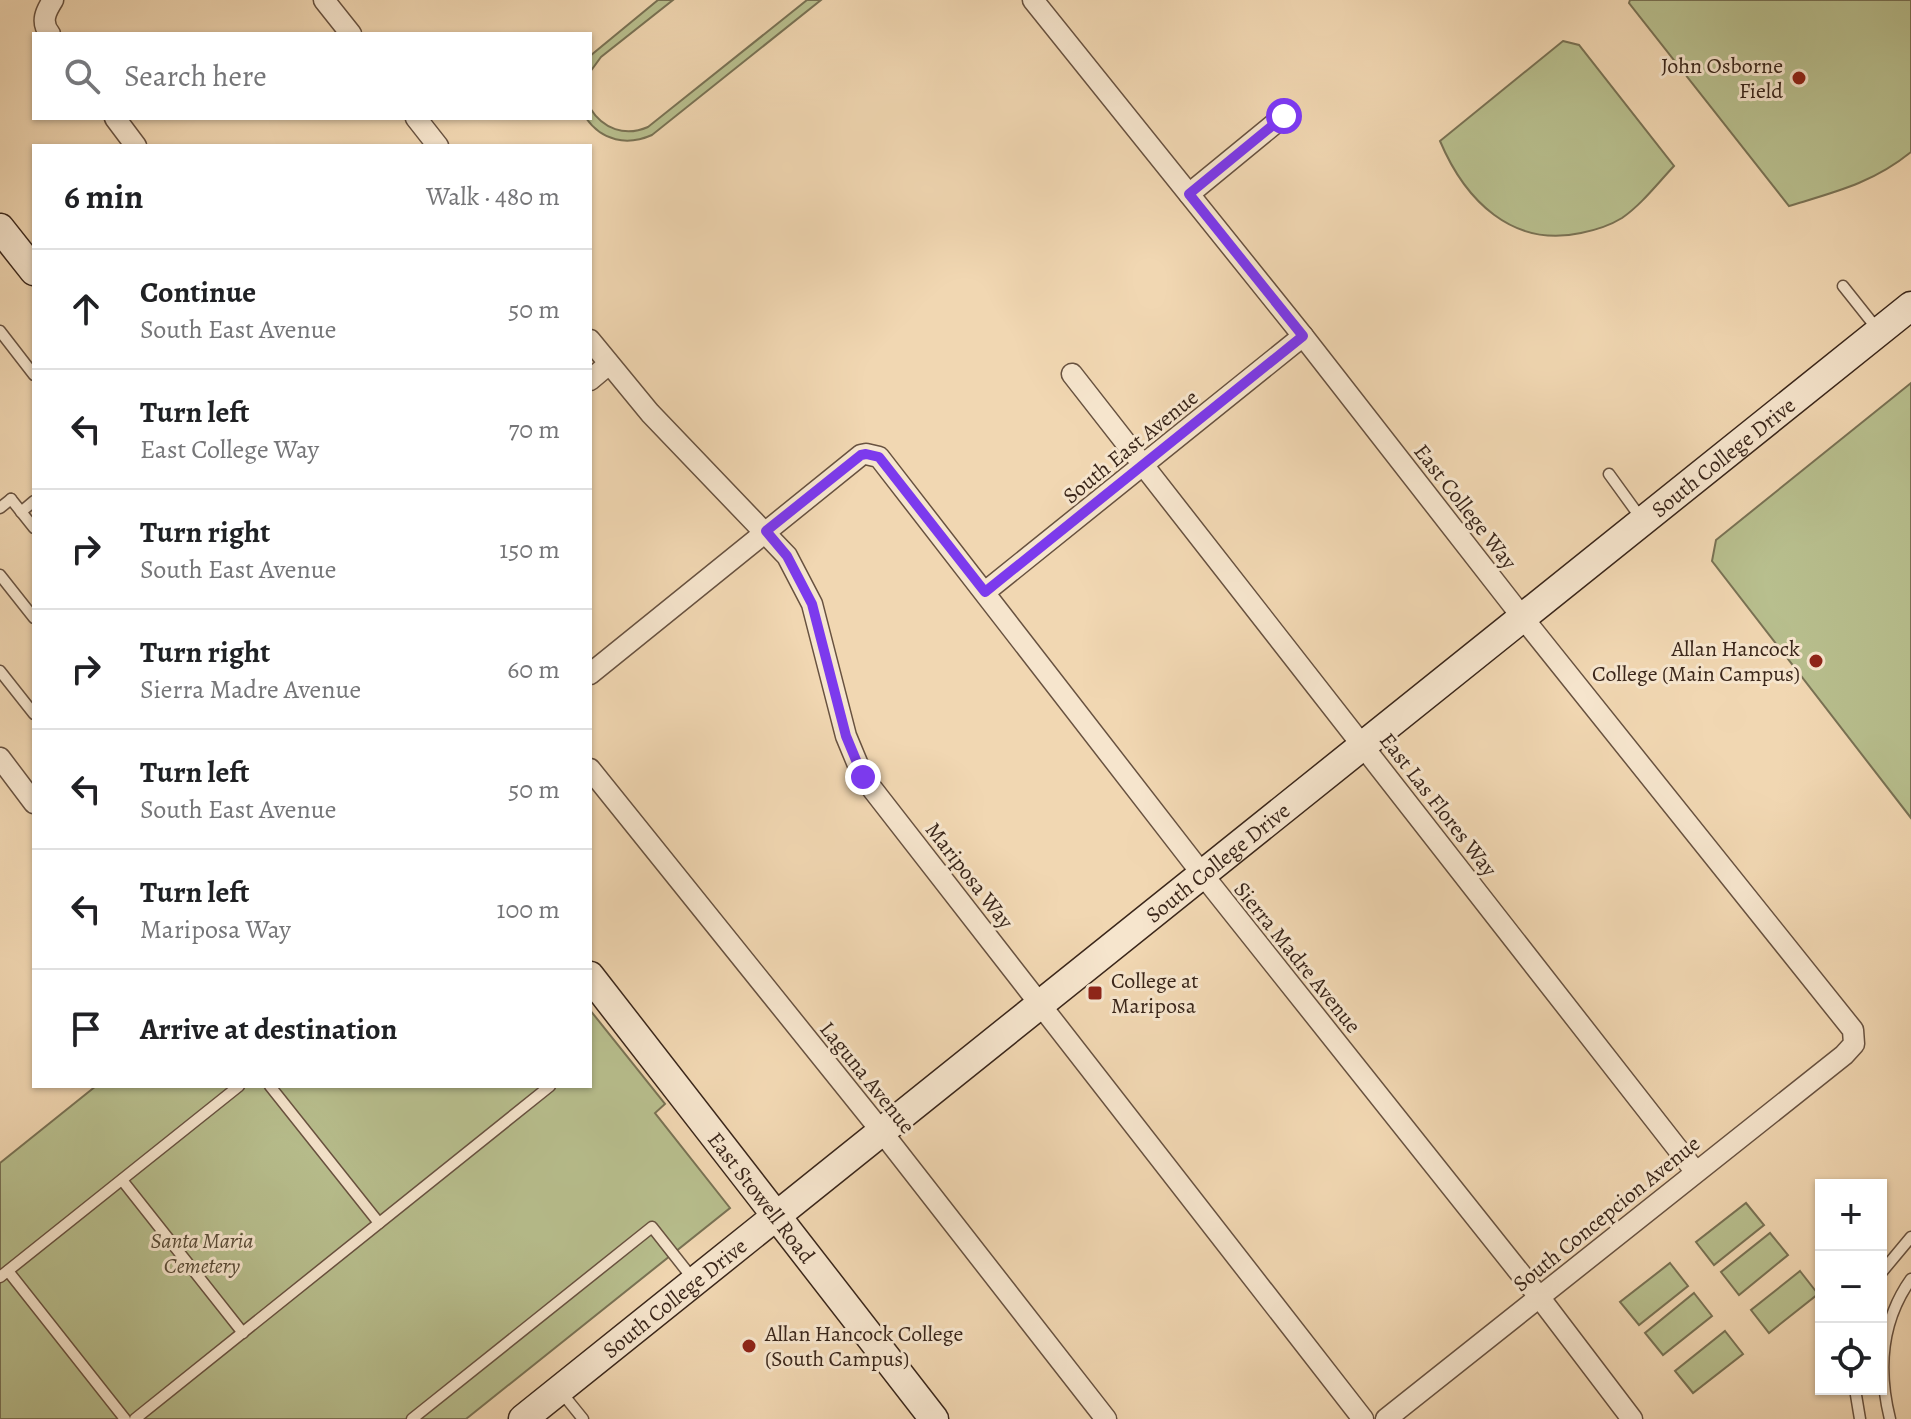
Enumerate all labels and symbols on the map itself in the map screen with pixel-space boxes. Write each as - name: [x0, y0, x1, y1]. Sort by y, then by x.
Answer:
- place label: John Osborne Field: [1661, 51, 1783, 106]
- marker: John Osborne Field: [1790, 69, 1808, 87]
- route start: [1266, 98, 1302, 134]
- street label: South East Avenue: [1057, 383, 1205, 511]
- street label: South College Drive: [1645, 391, 1802, 525]
- street label: East College Way: [1407, 438, 1524, 576]
- place label: Allan Hancock College (Main Campus): [1592, 634, 1800, 689]
- marker: Allan Hancock College (Main Campus): [1807, 652, 1825, 670]
- street label: East Las Flores Way: [1372, 726, 1504, 883]
- route end: [845, 759, 881, 795]
- street label: South College Drive: [1140, 796, 1296, 930]
- street label: Mariposa Way: [918, 816, 1020, 935]
- street label: Sierra Madre Avenue: [1227, 875, 1368, 1040]
- place label: College at Mariposa: [1111, 966, 1198, 1021]
- marker: College at Mariposa: [1086, 984, 1104, 1002]
- street label: Laguna Avenue: [813, 1015, 922, 1140]
- street label: East Stowell Road: [700, 1126, 822, 1270]
- street label: South Concepcion Avenue: [1507, 1129, 1706, 1299]
- park label: Santa Maria Cemetery: [151, 1226, 253, 1281]
- street label: South College Drive: [597, 1231, 753, 1365]
- place label: Allan Hancock College (South Campus): [764, 1319, 963, 1374]
- marker: Allan Hancock College (South Campus): [740, 1337, 758, 1355]

